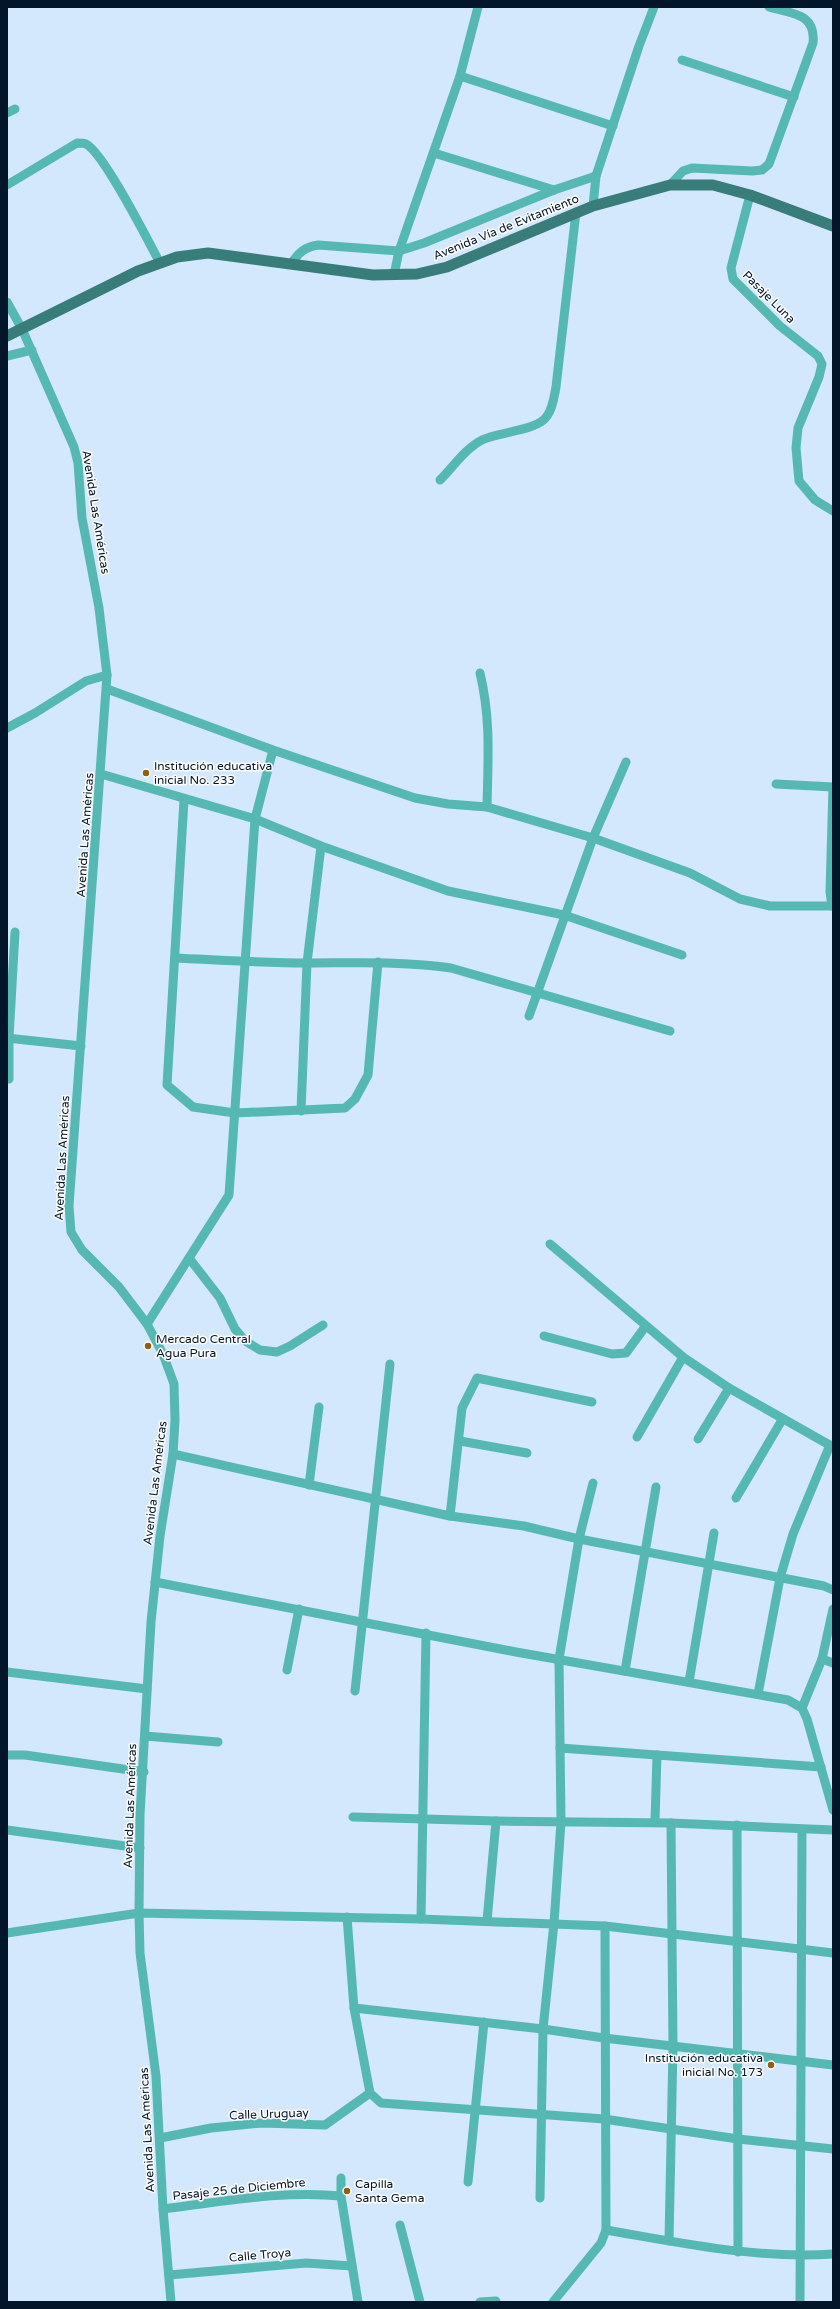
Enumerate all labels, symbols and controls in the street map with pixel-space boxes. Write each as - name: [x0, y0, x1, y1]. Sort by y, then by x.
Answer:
- street label: Avenida Vía de Evitamiento: [431, 191, 581, 263]
- street label: Pasaje Luna: [740, 268, 798, 326]
- street label: Avenida Las Américas: [79, 449, 113, 575]
- place label: Institución educativa inicial No. 233: [154, 759, 272, 787]
- marker: Institución educativa inicial No. 233: [141, 768, 151, 778]
- street label: Avenida Las Américas: [74, 772, 96, 898]
- street label: Avenida Las Américas: [52, 1095, 72, 1221]
- place label: Mercado Central Agua Pura: [156, 1332, 251, 1360]
- marker: Mercado Central Agua Pura: [143, 1341, 153, 1351]
- street label: Avenida Las Américas: [140, 1420, 170, 1546]
- street label: Avenida Las Américas: [121, 1743, 139, 1869]
- place label: Institución educativa inicial No. 173: [645, 2051, 763, 2079]
- marker: Institución educativa inicial No. 173: [766, 2060, 776, 2070]
- street label: Avenida Las Américas: [137, 2067, 157, 2193]
- street label: Calle Uruguay: [229, 2106, 310, 2122]
- street label: Pasaje 25 de Diciembre: [172, 2175, 306, 2203]
- place label: Capilla Santa Gema: [355, 2177, 424, 2205]
- marker: Capilla Santa Gema: [342, 2186, 352, 2196]
- street label: Calle Troya: [228, 2245, 292, 2265]

